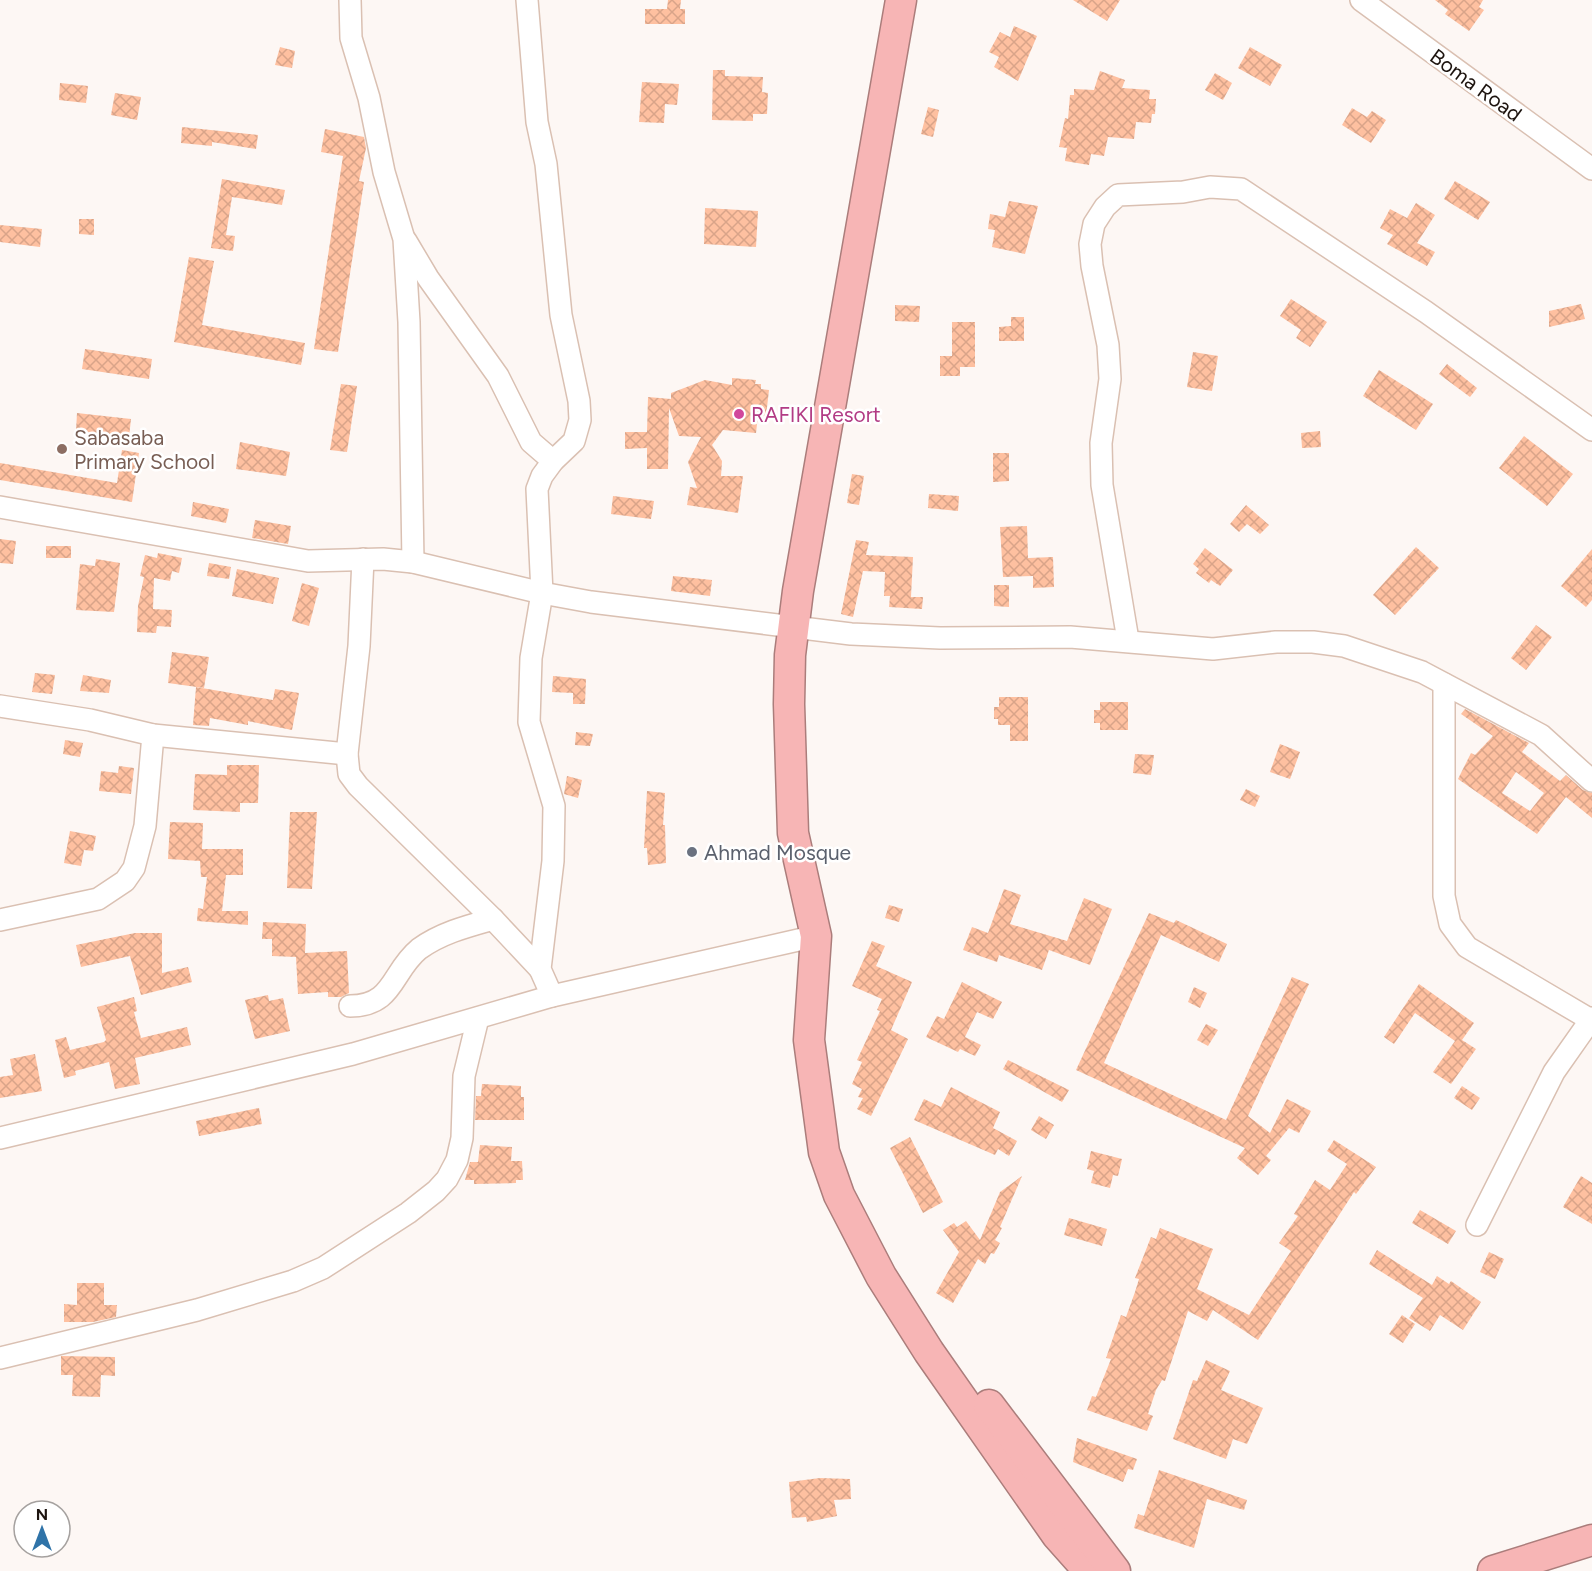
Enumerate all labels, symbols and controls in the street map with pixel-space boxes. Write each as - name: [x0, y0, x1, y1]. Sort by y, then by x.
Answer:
- street label: Boma Road: [1425, 43, 1527, 127]
- place label: RAFIKI Resort: [751, 402, 881, 427]
- marker: RAFIKI Resort: [732, 407, 746, 421]
- place label: Sabasaba Primary School: [74, 425, 215, 474]
- marker: Sabasaba Primary School: [55, 442, 69, 456]
- place label: Ahmad Mosque: [704, 840, 851, 865]
- marker: Ahmad Mosque: [685, 845, 699, 859]
- north arrow: [12, 1499, 72, 1559]
- text: N: [36, 1505, 48, 1524]

